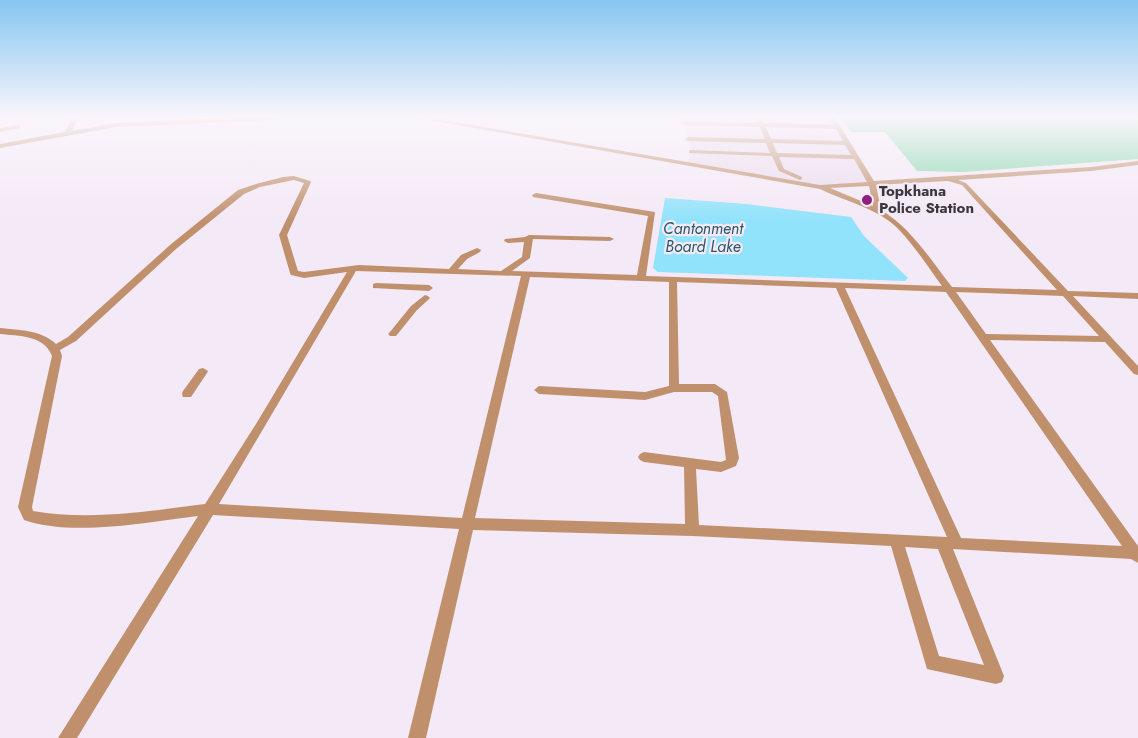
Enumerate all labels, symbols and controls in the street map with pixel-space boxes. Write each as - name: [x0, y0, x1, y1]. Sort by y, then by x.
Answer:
- place label: Topkhana Police Station: [879, 180, 974, 219]
- marker: Topkhana Police Station: [860, 193, 874, 207]
- water label: Cantonment Board Lake: [663, 217, 744, 258]

